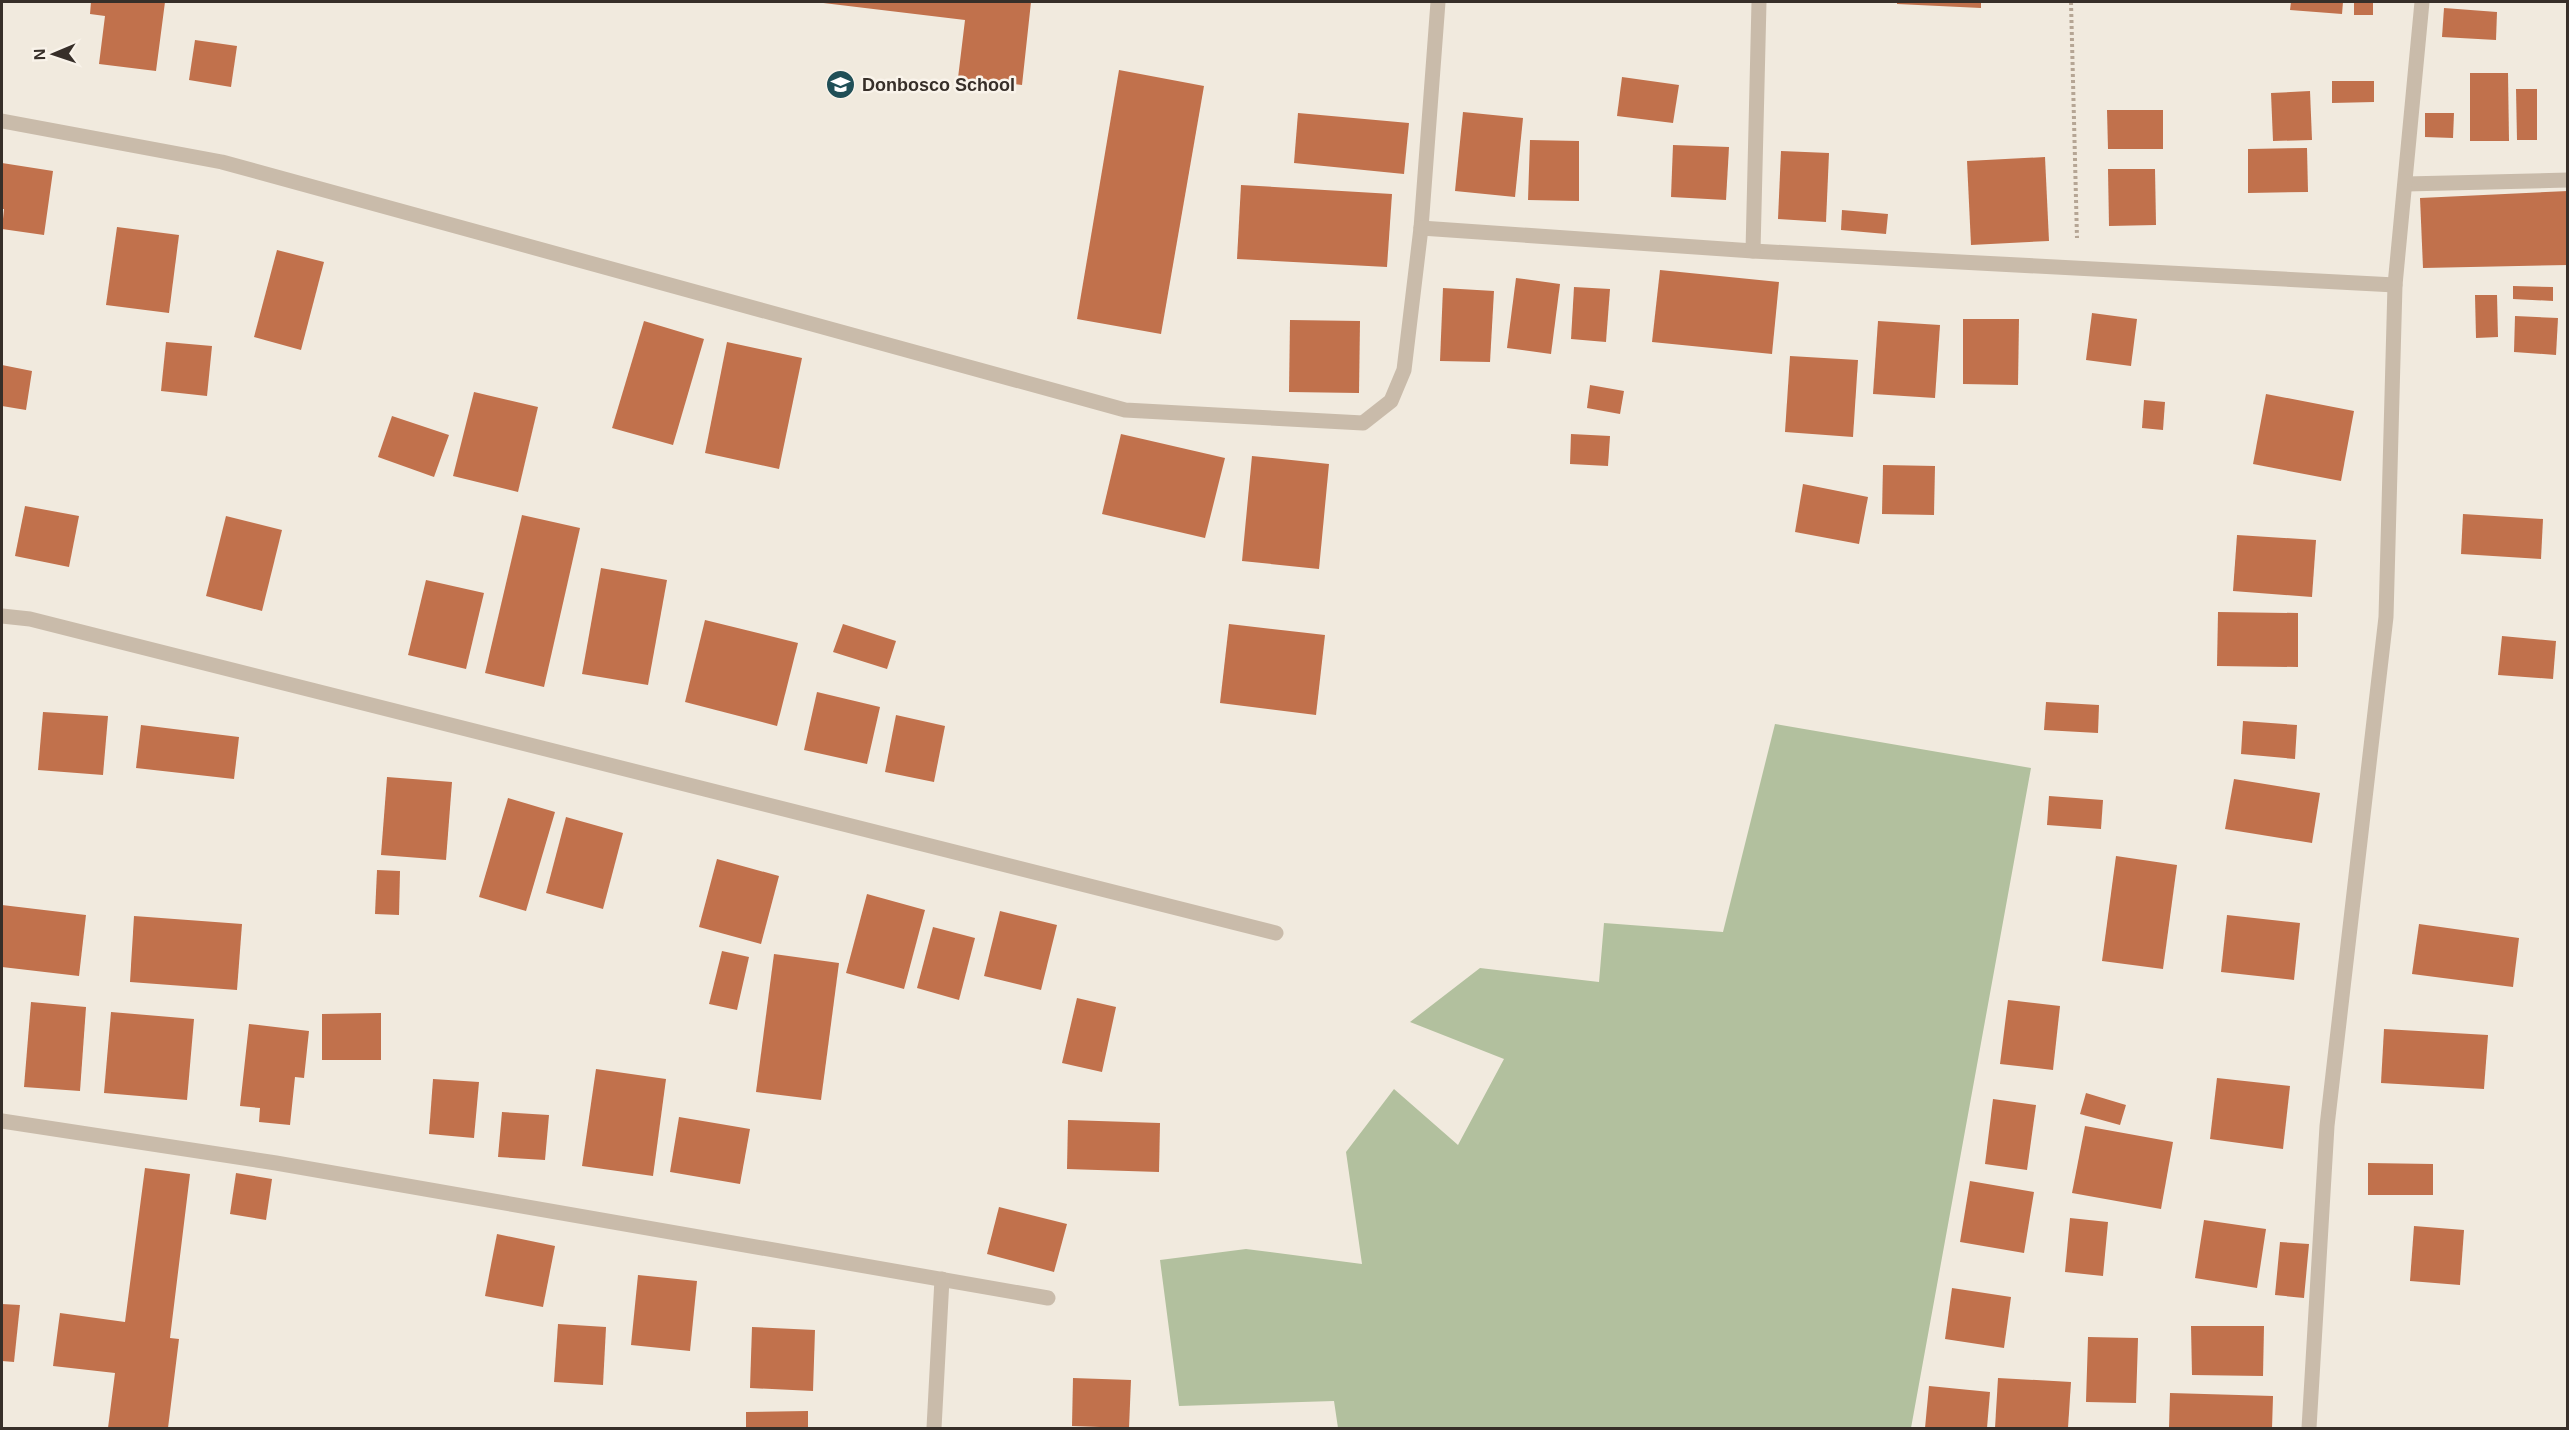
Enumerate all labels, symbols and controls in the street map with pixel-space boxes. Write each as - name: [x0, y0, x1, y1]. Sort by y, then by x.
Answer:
- north arrow: [24, 24, 84, 84]
- text: N: [31, 48, 48, 61]
- school or university icon: Donbosco School: [825, 69, 857, 101]
- place label: Donbosco School: [862, 75, 1015, 95]

